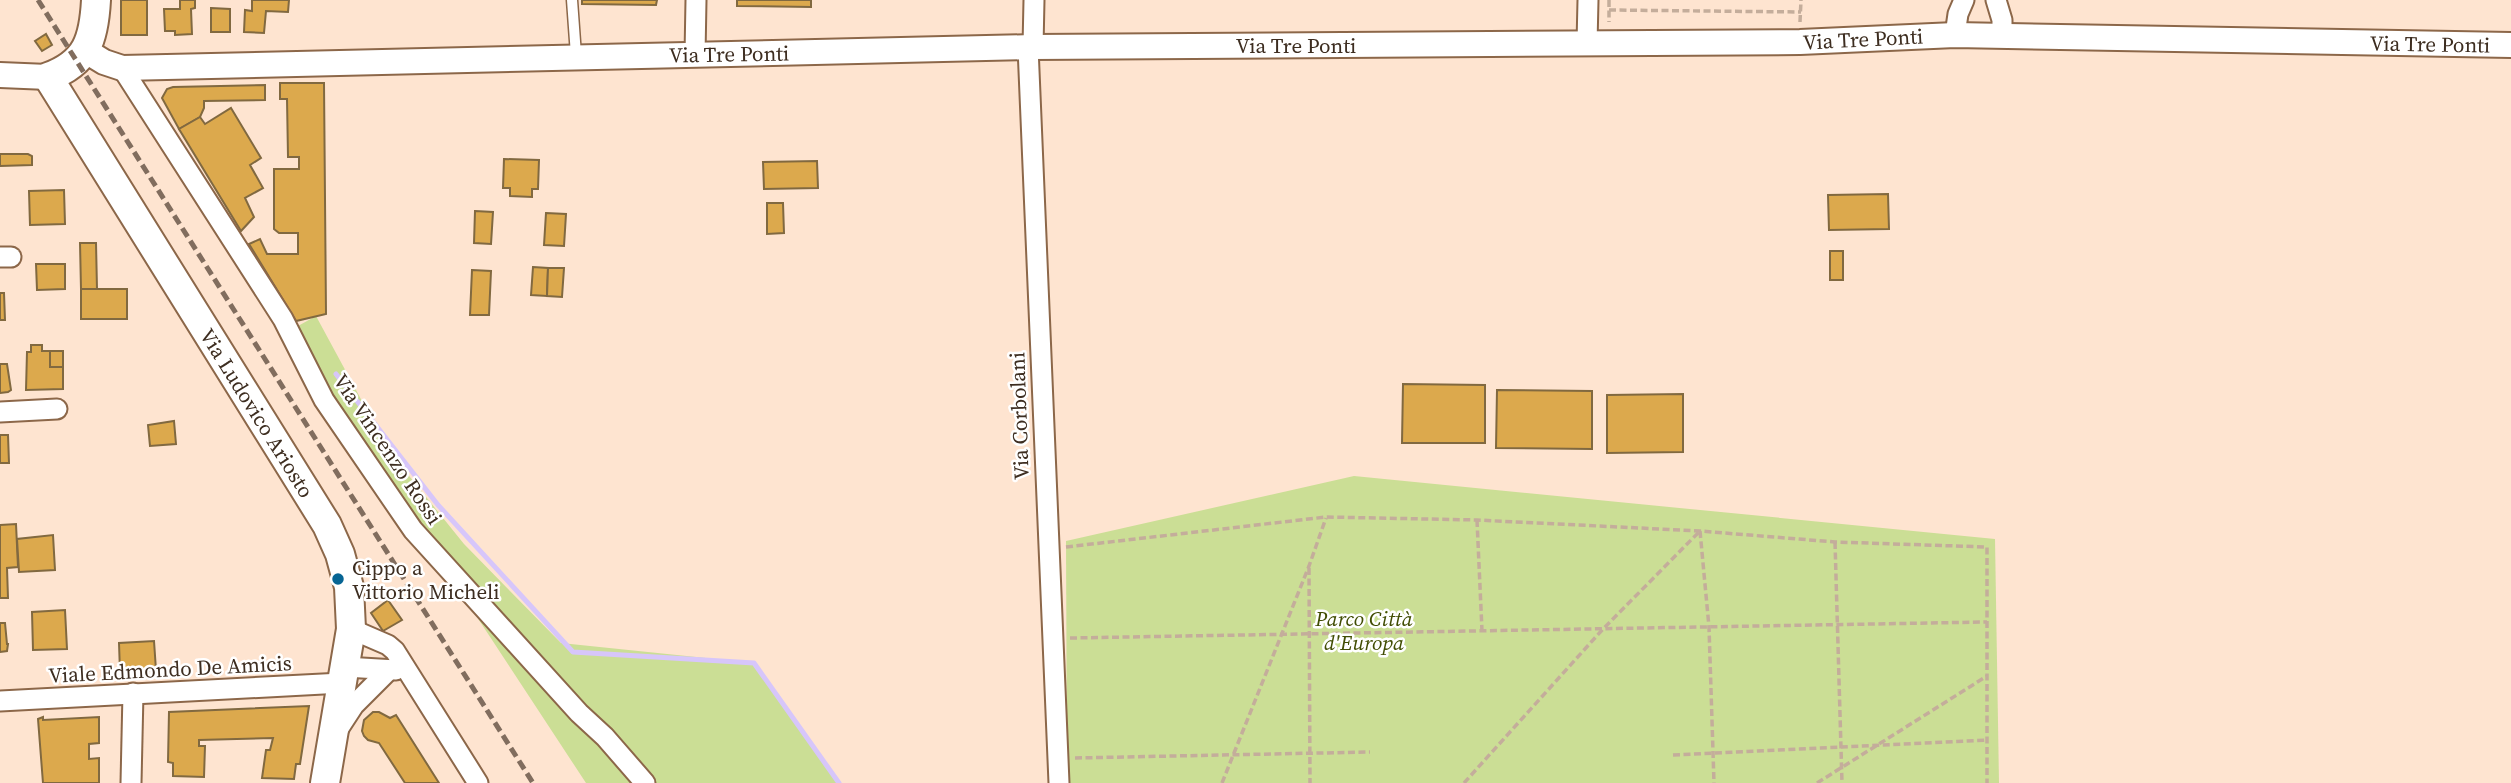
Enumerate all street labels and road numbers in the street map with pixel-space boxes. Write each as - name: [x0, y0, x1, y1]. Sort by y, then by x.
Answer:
- street label: Via Tre Ponti: [1802, 21, 1924, 57]
- street label: Via Tre Ponti: [2370, 28, 2490, 60]
- street label: Via Tre Ponti: [1236, 31, 1356, 60]
- street label: Via Tre Ponti: [669, 38, 789, 70]
- street label: Via Ludovico Ariosto: [193, 323, 321, 503]
- street label: Via Corbolani: [1002, 352, 1036, 480]
- street label: Via Vincenzo Rossi: [327, 368, 449, 530]
- street label: Viale Edmondo De Amicis: [48, 648, 292, 690]

